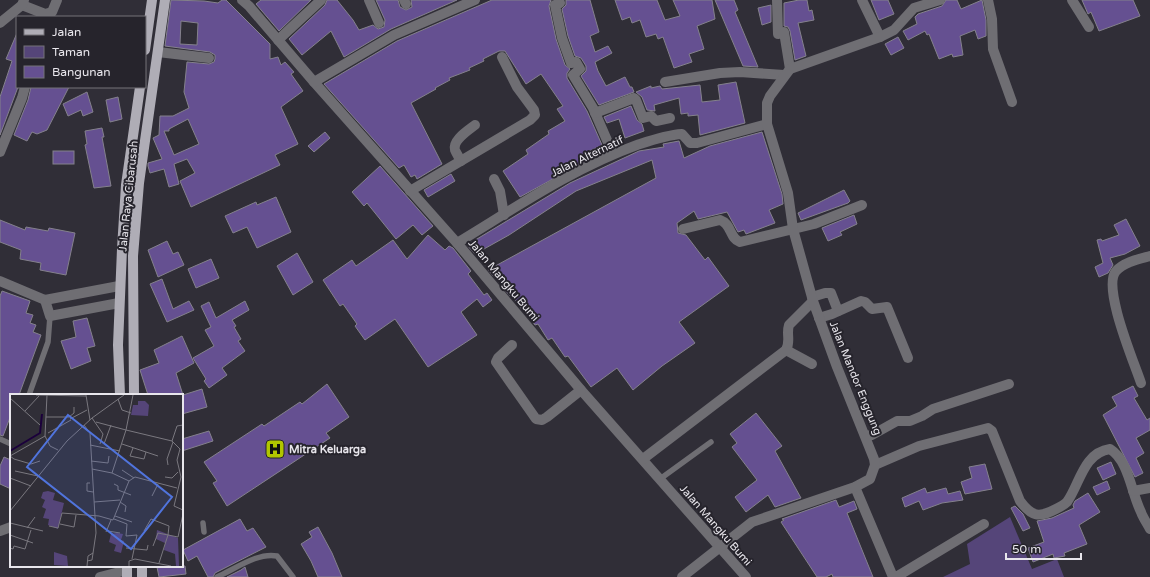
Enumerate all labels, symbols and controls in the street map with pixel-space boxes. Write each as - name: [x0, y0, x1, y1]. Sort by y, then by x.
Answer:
- legend: [16, 16, 146, 88]
- text: Jalan: [52, 25, 81, 39]
- text: Taman: [52, 45, 90, 59]
- text: Bangunan: [52, 65, 111, 79]
- street label: Jalan Alternatif: [549, 133, 626, 180]
- street label: Jalan Raya Cibarusah: [116, 140, 141, 252]
- street label: Jalan Mangku Bumi: [466, 237, 542, 324]
- street label: Jalan Mandor Enggung: [827, 319, 884, 437]
- inset map: [10, 394, 183, 567]
- hospital icon: Mitra Keluarga: [264, 438, 286, 460]
- place label: Mitra Keluarga: [289, 443, 366, 457]
- street label: Jalan Mangku Bumi: [677, 482, 754, 568]
- scale bar: [1006, 535, 1081, 561]
- text: 50 m: [1012, 542, 1041, 556]

